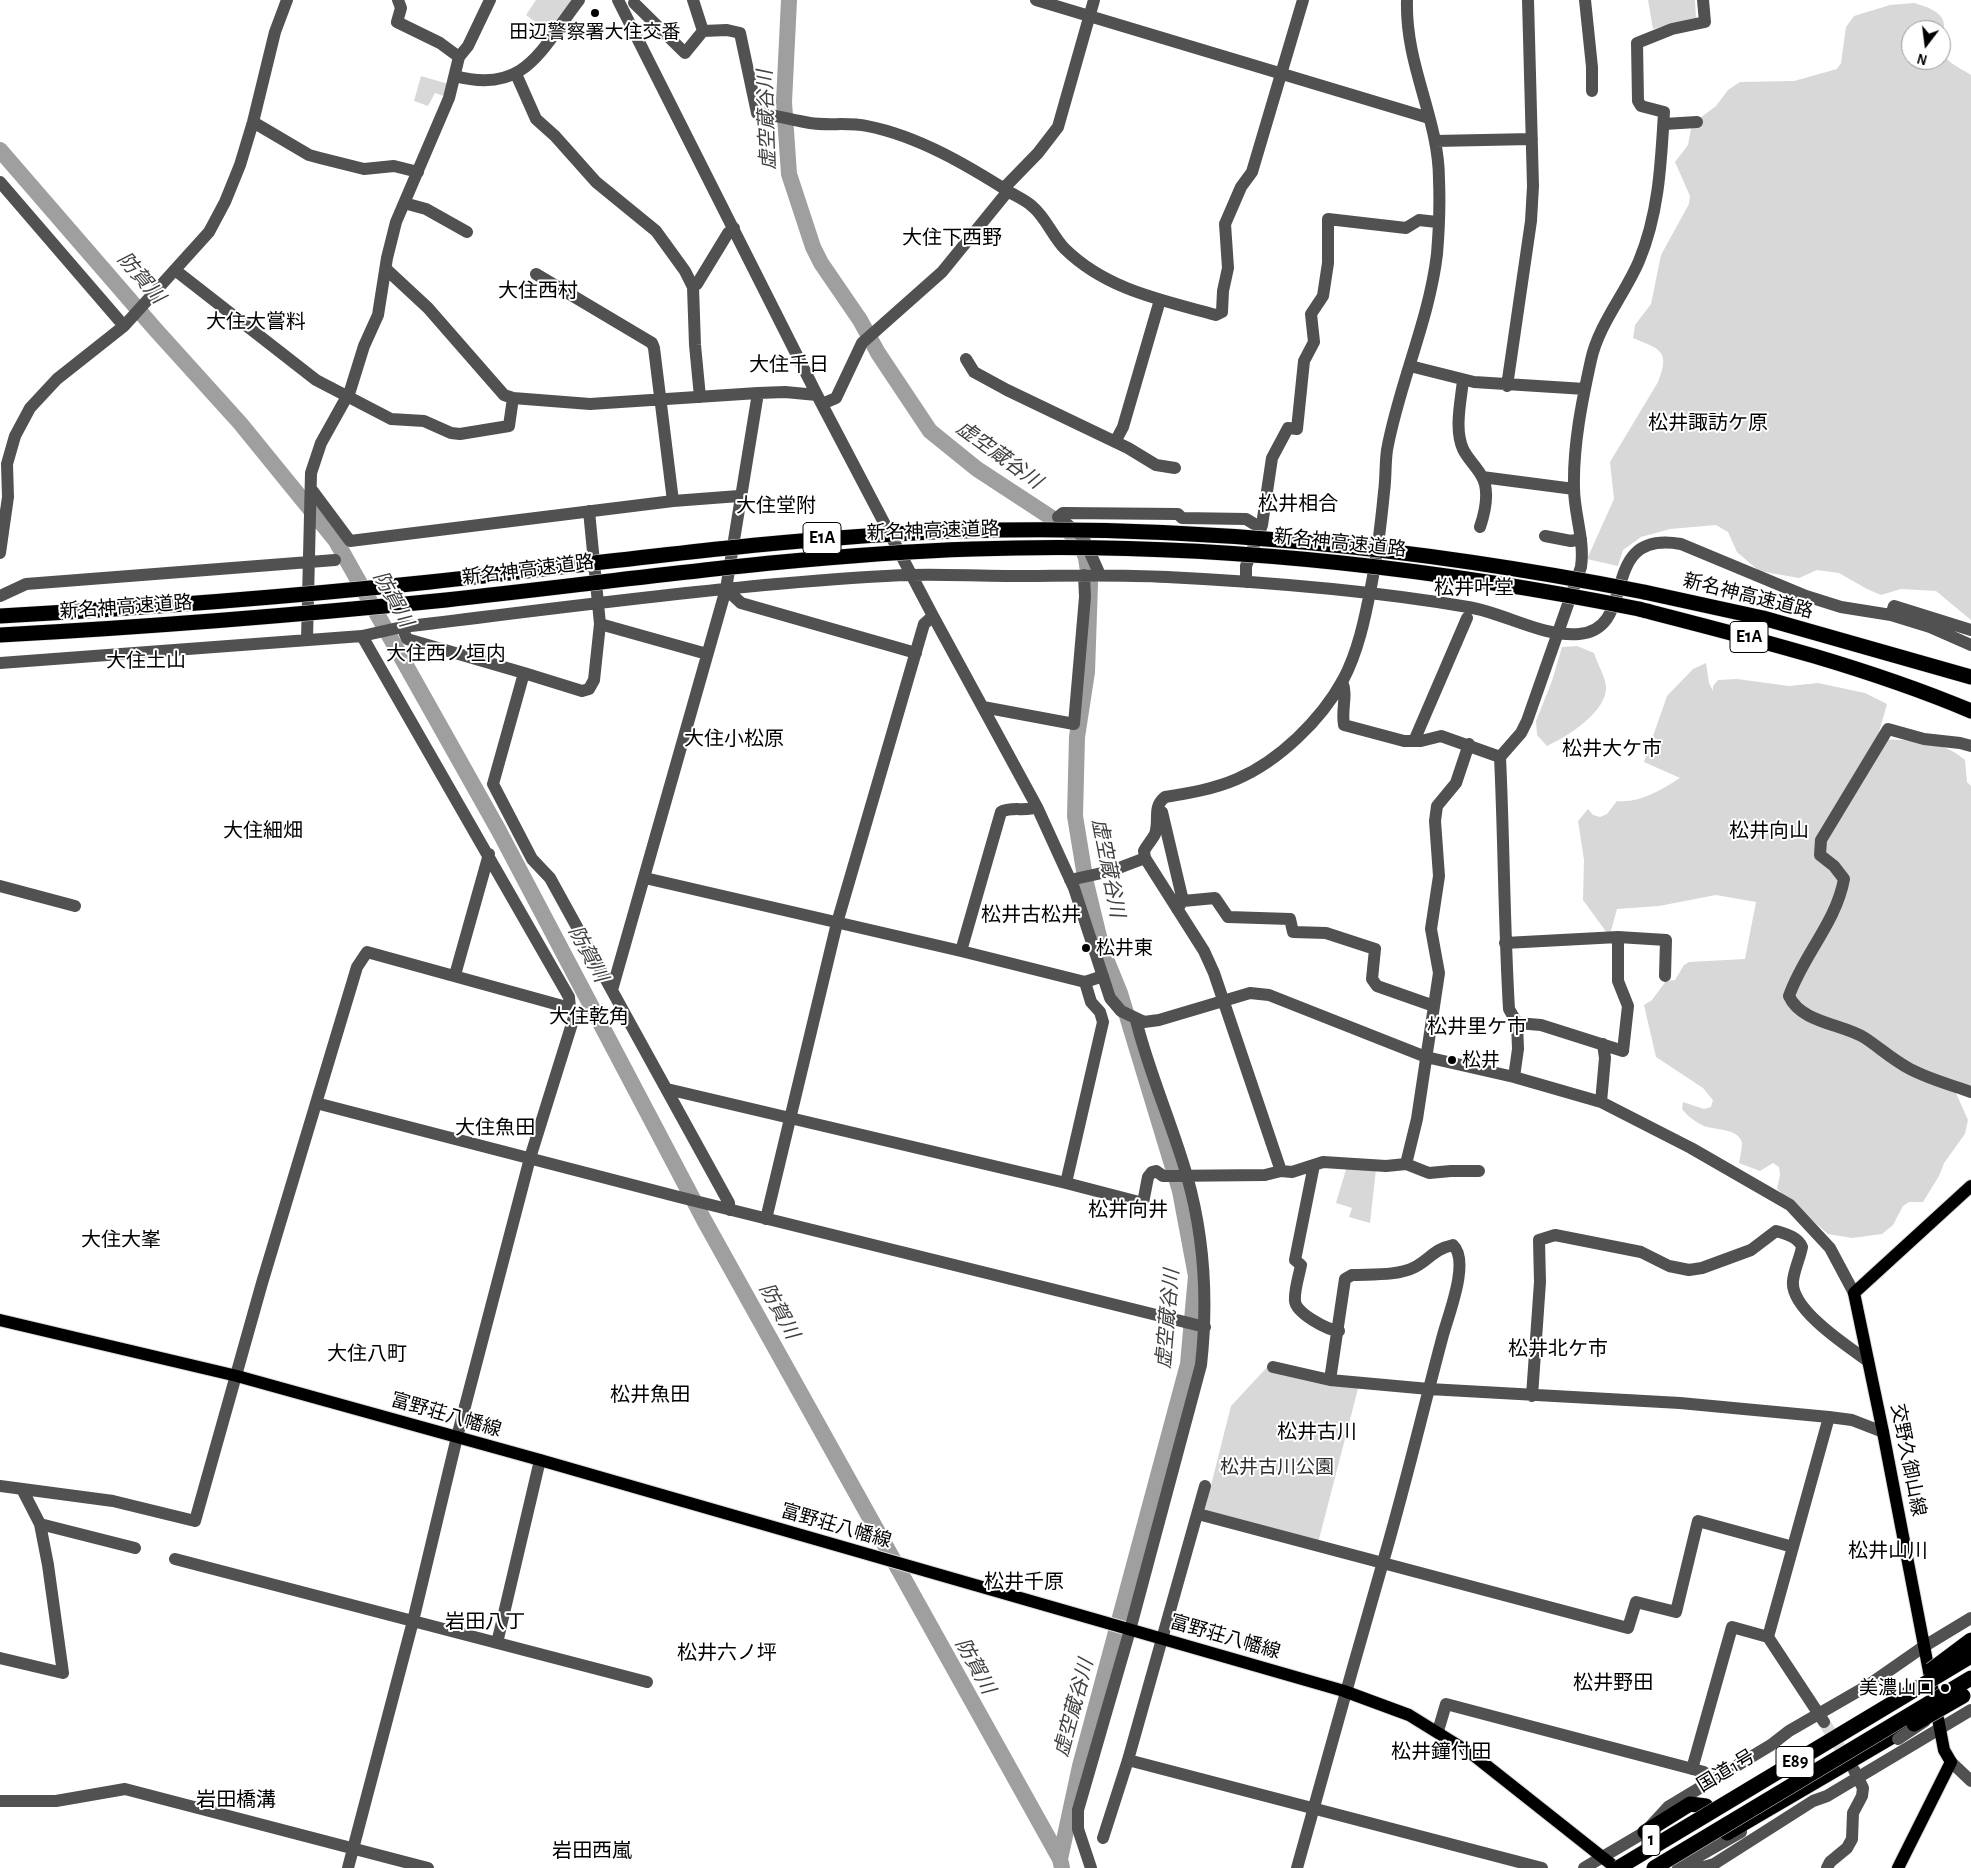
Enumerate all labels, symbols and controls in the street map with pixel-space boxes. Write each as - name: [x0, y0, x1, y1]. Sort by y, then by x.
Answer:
- marker: 田辺警察署大住交番: [589, 7, 601, 19]
- north arrow: [1901, 20, 1951, 70]
- place label: 田辺警察署大住交番: [510, 21, 680, 43]
- text: N: [1916, 51, 1929, 67]
- water label: 虚空蔵谷川: [753, 70, 781, 170]
- district label: 大住下西野: [902, 226, 1002, 250]
- water label: 防賀川: [112, 247, 170, 309]
- district label: 大住西村: [498, 279, 578, 303]
- district label: 大住大嘗料: [206, 310, 306, 334]
- district label: 大住千日: [749, 353, 829, 377]
- district label: 松井諏訪ケ原: [1648, 411, 1768, 435]
- water label: 虚空蔵谷川: [951, 416, 1047, 494]
- district label: 松井相合: [1258, 492, 1338, 516]
- district label: 大住堂附: [736, 494, 816, 518]
- street label: 新名神高速道路: [866, 517, 1000, 545]
- road number: E1A: [803, 522, 841, 554]
- street label: 新名神高速道路: [1273, 525, 1407, 561]
- street label: 新名神高速道路: [461, 551, 595, 589]
- water label: 防賀川: [368, 567, 418, 631]
- street label: 新名神高速道路: [1681, 569, 1815, 623]
- district label: 松井叶堂: [1434, 576, 1514, 600]
- street label: 新名神高速道路: [59, 591, 193, 623]
- road number: E1A: [1730, 622, 1768, 652]
- district label: 大住西ノ垣内: [386, 642, 506, 666]
- district label: 大住土山: [106, 649, 186, 673]
- district label: 大住小松原: [684, 727, 784, 751]
- district label: 松井大ケ市: [1562, 737, 1662, 761]
- water label: 虚空蔵谷川: [1087, 817, 1129, 919]
- district label: 大住細畑: [223, 819, 303, 843]
- district label: 松井向山: [1729, 819, 1809, 843]
- district label: 松井古松井: [981, 903, 1081, 927]
- water label: 防賀川: [563, 922, 613, 986]
- place label: 松井東: [1096, 937, 1153, 959]
- marker: 松井東: [1080, 942, 1092, 954]
- district label: 大住乾角: [549, 1005, 629, 1029]
- district label: 松井里ケ市: [1427, 1015, 1527, 1039]
- place label: 松井: [1462, 1049, 1500, 1071]
- marker: 松井: [1446, 1054, 1458, 1066]
- district label: 大住魚田: [455, 1116, 535, 1140]
- district label: 松井向井: [1088, 1198, 1168, 1222]
- district label: 大住大峯: [81, 1228, 161, 1252]
- water label: 虚空蔵谷川: [1152, 1268, 1184, 1370]
- water label: 防賀川: [754, 1279, 804, 1343]
- district label: 松井北ケ市: [1508, 1337, 1608, 1361]
- district label: 大住八町: [327, 1342, 407, 1366]
- district label: 松井魚田: [610, 1383, 690, 1407]
- street label: 富野荘八幡線: [388, 1388, 504, 1442]
- street label: 交野久御山線: [1886, 1402, 1930, 1518]
- district label: 松井古川: [1277, 1420, 1357, 1444]
- park label: 松井古川公園: [1220, 1456, 1334, 1478]
- street label: 富野荘八幡線: [778, 1499, 894, 1553]
- district label: 松井山川: [1848, 1539, 1928, 1563]
- district label: 松井千原: [984, 1570, 1064, 1594]
- district label: 岩田八丁: [445, 1610, 525, 1634]
- street label: 富野荘八幡線: [1167, 1610, 1283, 1664]
- water label: 防賀川: [950, 1634, 1000, 1698]
- district label: 松井六ノ坪: [677, 1641, 777, 1665]
- water label: 虚空蔵谷川: [1049, 1657, 1099, 1759]
- district label: 松井野田: [1573, 1671, 1653, 1695]
- place label: 美濃山口: [1859, 1677, 1935, 1699]
- marker: 美濃山口: [1939, 1682, 1951, 1694]
- district label: 松井鐘付田: [1391, 1740, 1491, 1764]
- street label: 国道1号: [1693, 1745, 1759, 1797]
- road number: E89: [1776, 1746, 1814, 1778]
- district label: 岩田橋溝: [196, 1788, 276, 1812]
- road number: 1: [1642, 1824, 1660, 1856]
- district label: 岩田西嵐: [552, 1839, 632, 1863]

